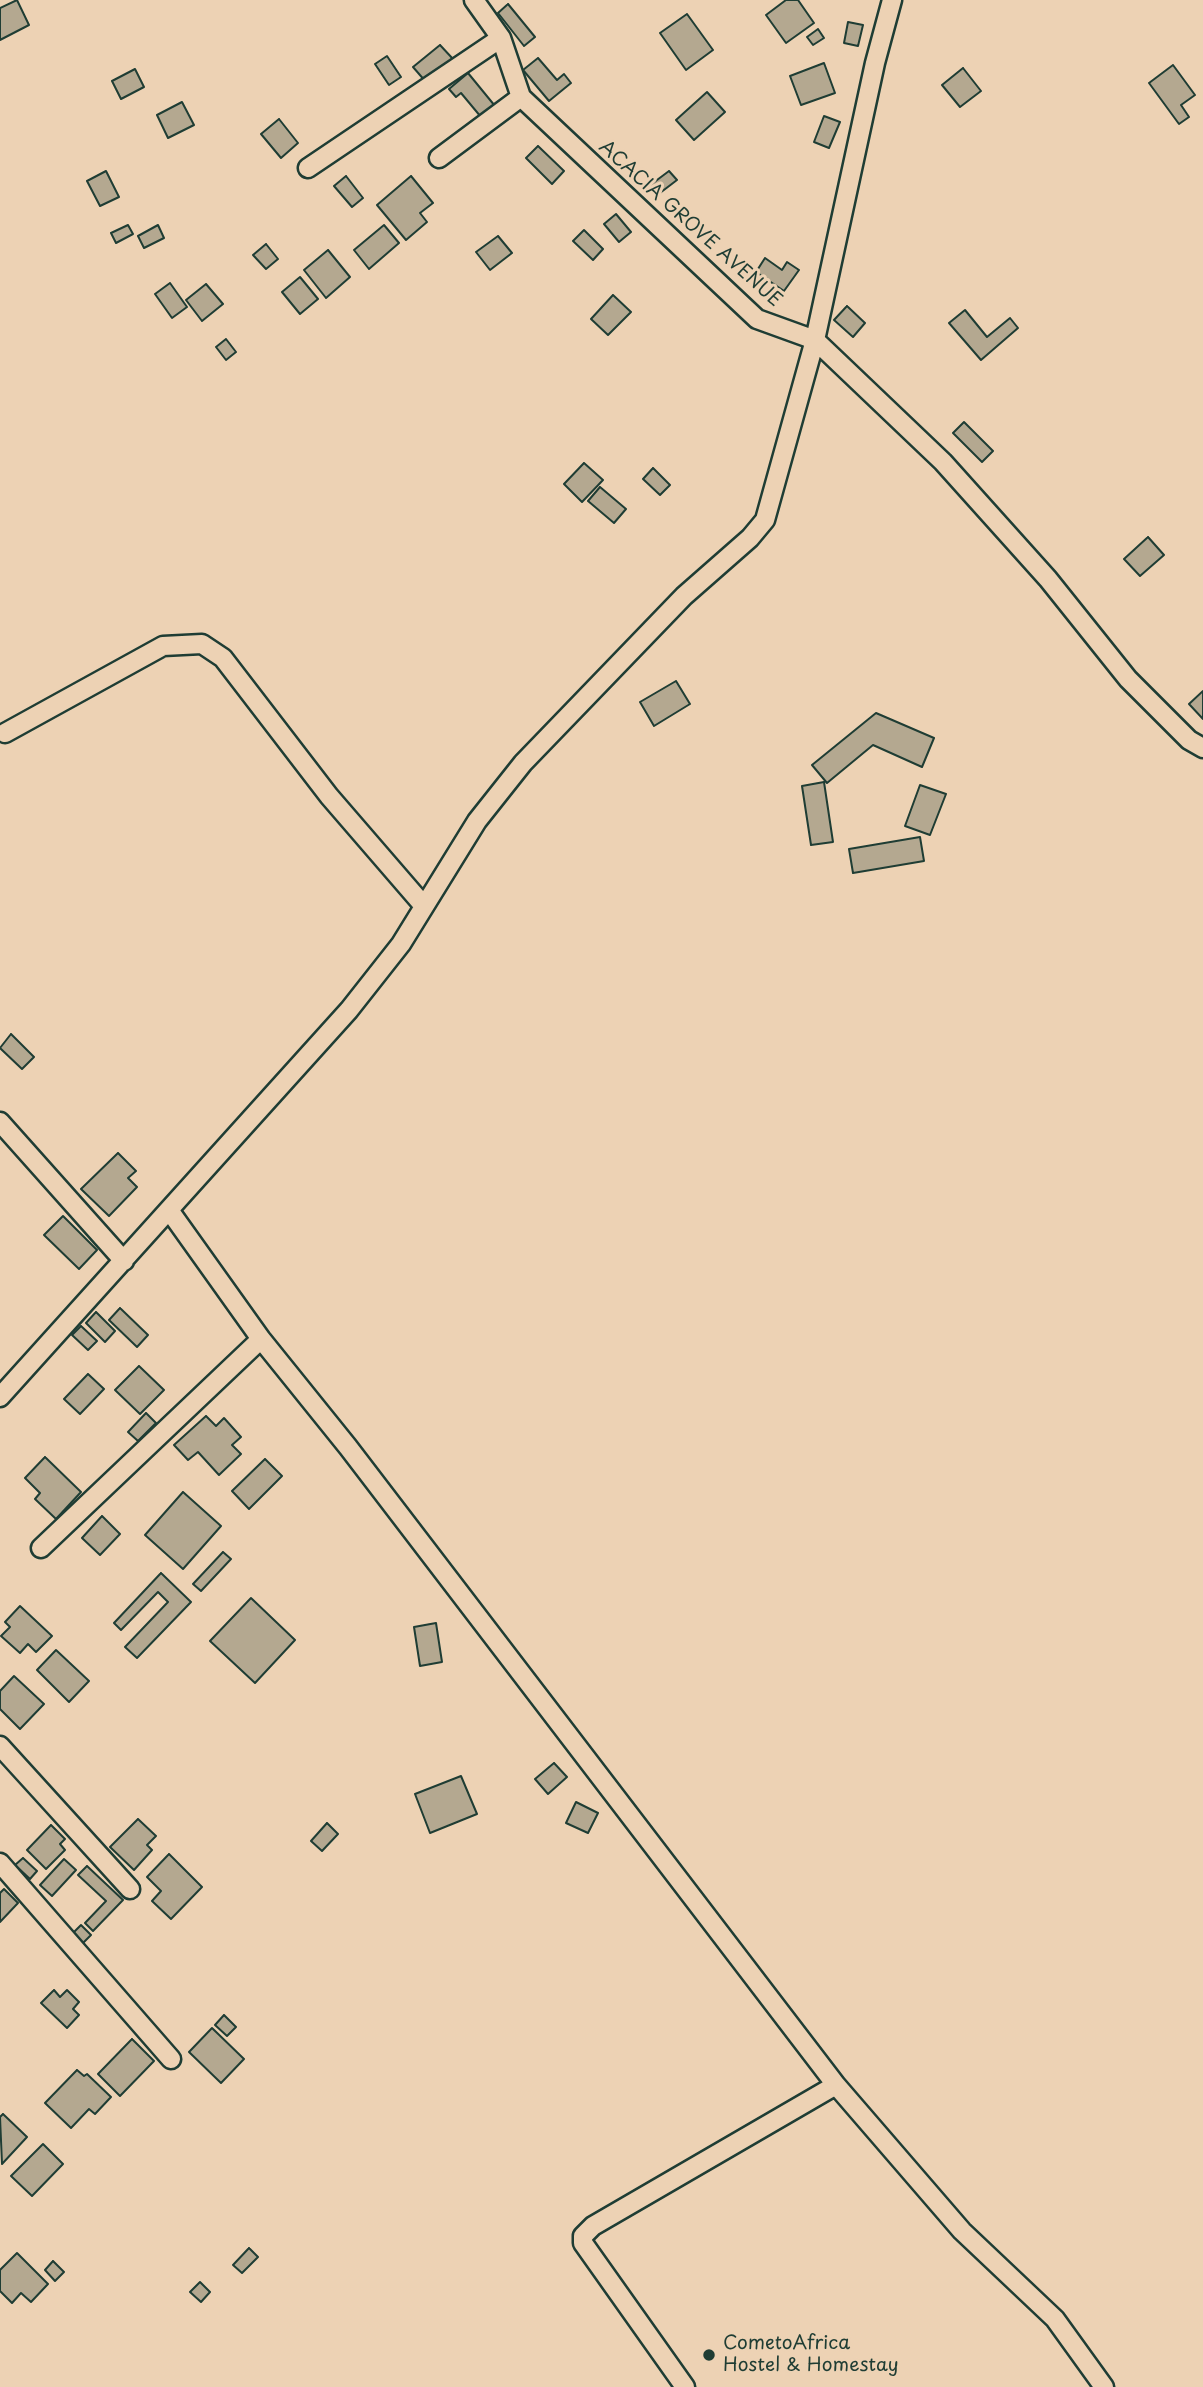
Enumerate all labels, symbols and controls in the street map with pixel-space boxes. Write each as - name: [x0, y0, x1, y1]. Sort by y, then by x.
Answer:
- street label: ACACIA GROVE AVENUE: [594, 136, 786, 312]
- place label: CometoAfrica Hostel & Homestay: [723, 2333, 899, 2377]
- marker: CometoAfrica Hostel & Homestay: [701, 2347, 717, 2363]

